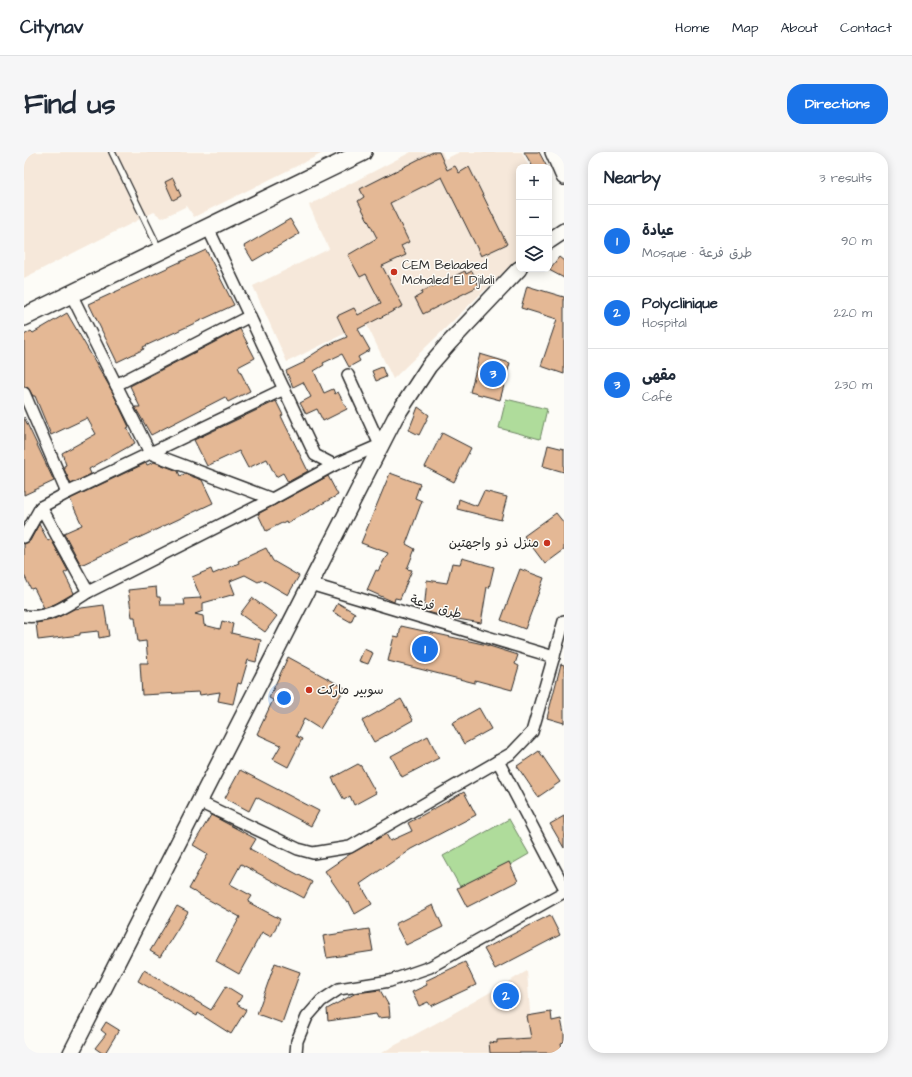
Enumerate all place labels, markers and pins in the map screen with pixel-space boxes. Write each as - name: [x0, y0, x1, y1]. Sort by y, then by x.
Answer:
- place label: CEM Belaabed Mohaled El Djilali: [402, 256, 494, 289]
- marker: CEM Belaabed Mohaled El Djilali: [389, 267, 399, 277]
- pin: 3: [480, 359, 506, 389]
- place label: منزل ذو واجهتين: [449, 534, 539, 552]
- marker: منزل ذو واجهتين: [542, 538, 552, 548]
- pin: 1: [412, 634, 438, 664]
- place label: سوبير ماركت: [317, 681, 384, 699]
- marker: سوبير ماركت: [304, 685, 314, 695]
- pin: 2: [493, 981, 519, 1011]

